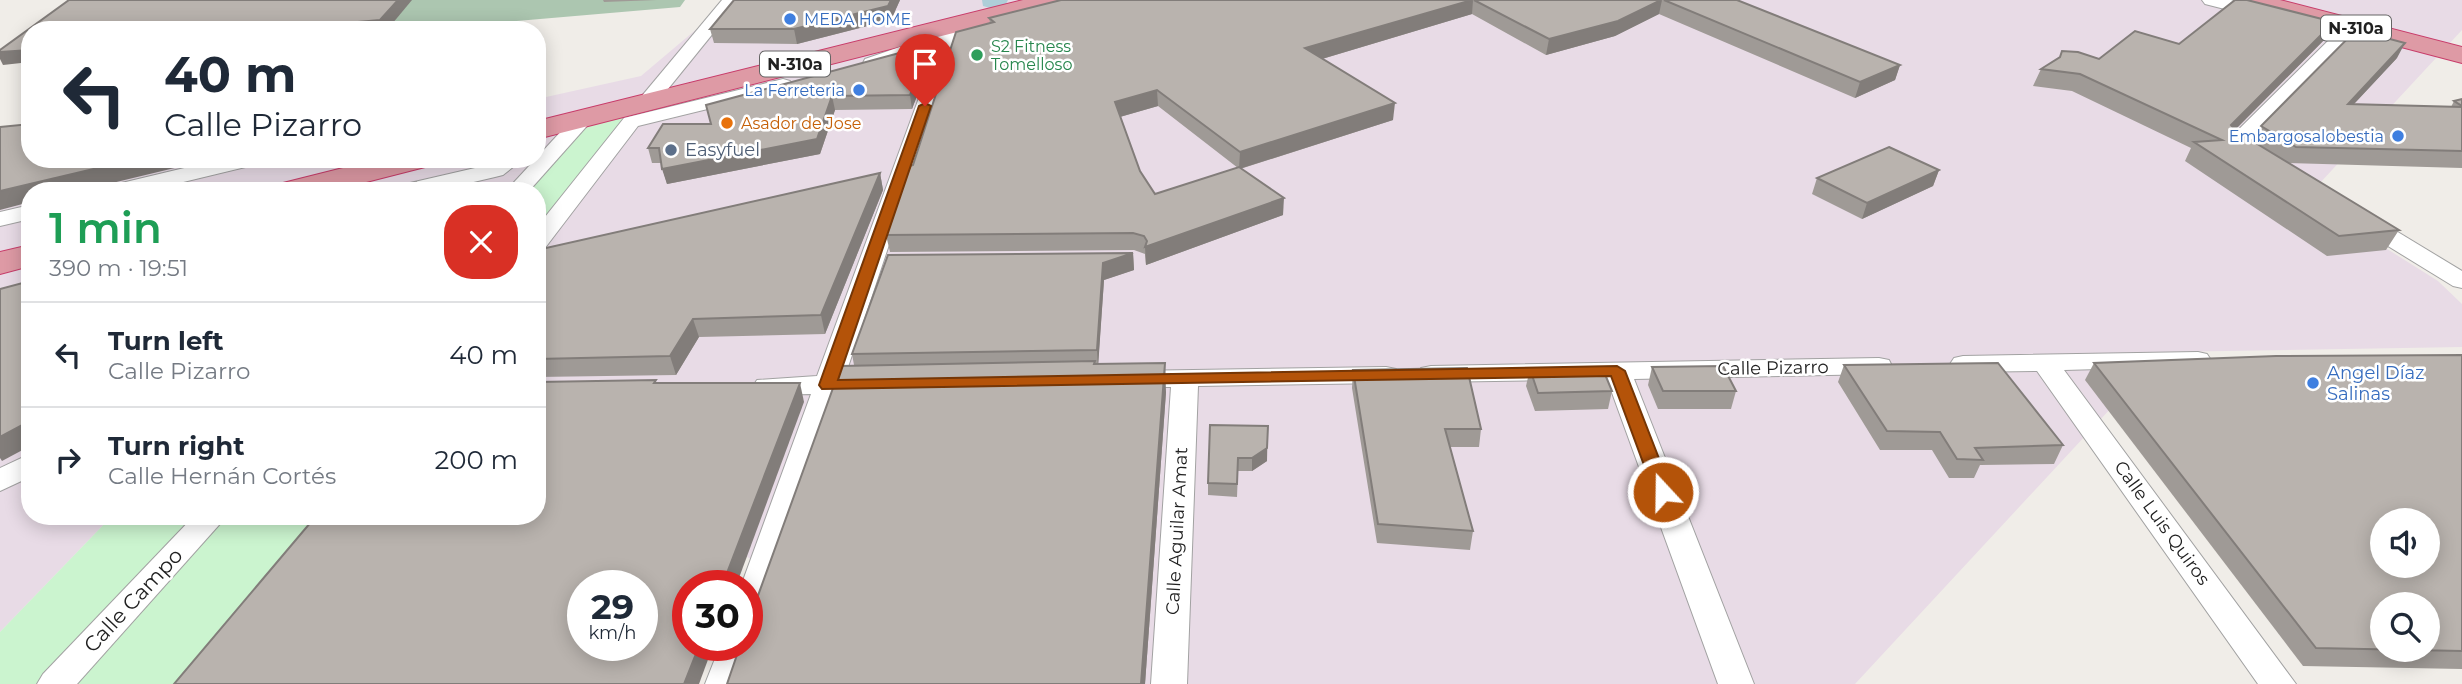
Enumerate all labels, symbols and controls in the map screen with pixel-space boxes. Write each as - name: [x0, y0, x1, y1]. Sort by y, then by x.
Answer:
- place label: MEDA HOME: [804, 10, 911, 29]
- marker: MEDA HOME: [782, 11, 798, 27]
- road number: N-310a: [2321, 16, 2391, 40]
- pin: [895, 34, 955, 106]
- place label: S2 Fitness Tomelloso: [991, 37, 1072, 74]
- text: 40 m: [164, 45, 296, 104]
- icon: arrive: [906, 45, 944, 83]
- marker: S2 Fitness Tomelloso: [969, 47, 985, 63]
- icon: left: [49, 49, 140, 140]
- road number: N-310a: [760, 52, 830, 76]
- place label: La Ferreteria: [744, 81, 845, 100]
- marker: La Ferreteria: [851, 82, 867, 98]
- text: Calle Pizarro: [164, 105, 362, 144]
- place label: Asador de Jose: [741, 114, 861, 133]
- marker: Asador de Jose: [719, 115, 735, 131]
- place label: Embargosalobestia: [2229, 127, 2384, 146]
- marker: Embargosalobestia: [2390, 128, 2406, 144]
- place label: Easyfuel: [685, 139, 760, 161]
- marker: Easyfuel: [663, 142, 679, 158]
- text: 1 min: [49, 202, 162, 254]
- button: close: [444, 205, 518, 279]
- text: 390 m · 19:51: [49, 254, 188, 282]
- text: Turn left: [108, 325, 224, 357]
- icon: left: [49, 336, 87, 374]
- text: 40 m: [449, 339, 518, 371]
- street label: Calle Pizarro: [1717, 356, 1829, 380]
- text: Calle Pizarro: [108, 357, 250, 385]
- place label: Angel Díaz Salinas: [2327, 362, 2424, 405]
- marker: Angel Díaz Salinas: [2305, 375, 2321, 391]
- text: Turn right: [108, 430, 244, 462]
- icon: right: [49, 441, 87, 479]
- text: 200 m: [434, 444, 518, 476]
- street label: Calle Aguilar Amat: [1162, 447, 1192, 615]
- position arrow: [1626, 455, 1700, 529]
- street label: Calle Luis Quiros: [2109, 456, 2215, 590]
- text: Calle Hernán Cortés: [108, 462, 336, 490]
- map controls: [2370, 508, 2440, 662]
- button: sound: [2370, 508, 2440, 578]
- street label: Calle Campo: [78, 543, 188, 657]
- speed limit sign: 30: [672, 570, 763, 661]
- text: 29: [591, 585, 634, 628]
- button: search: [2370, 592, 2440, 662]
- text: km/h: [588, 622, 637, 644]

